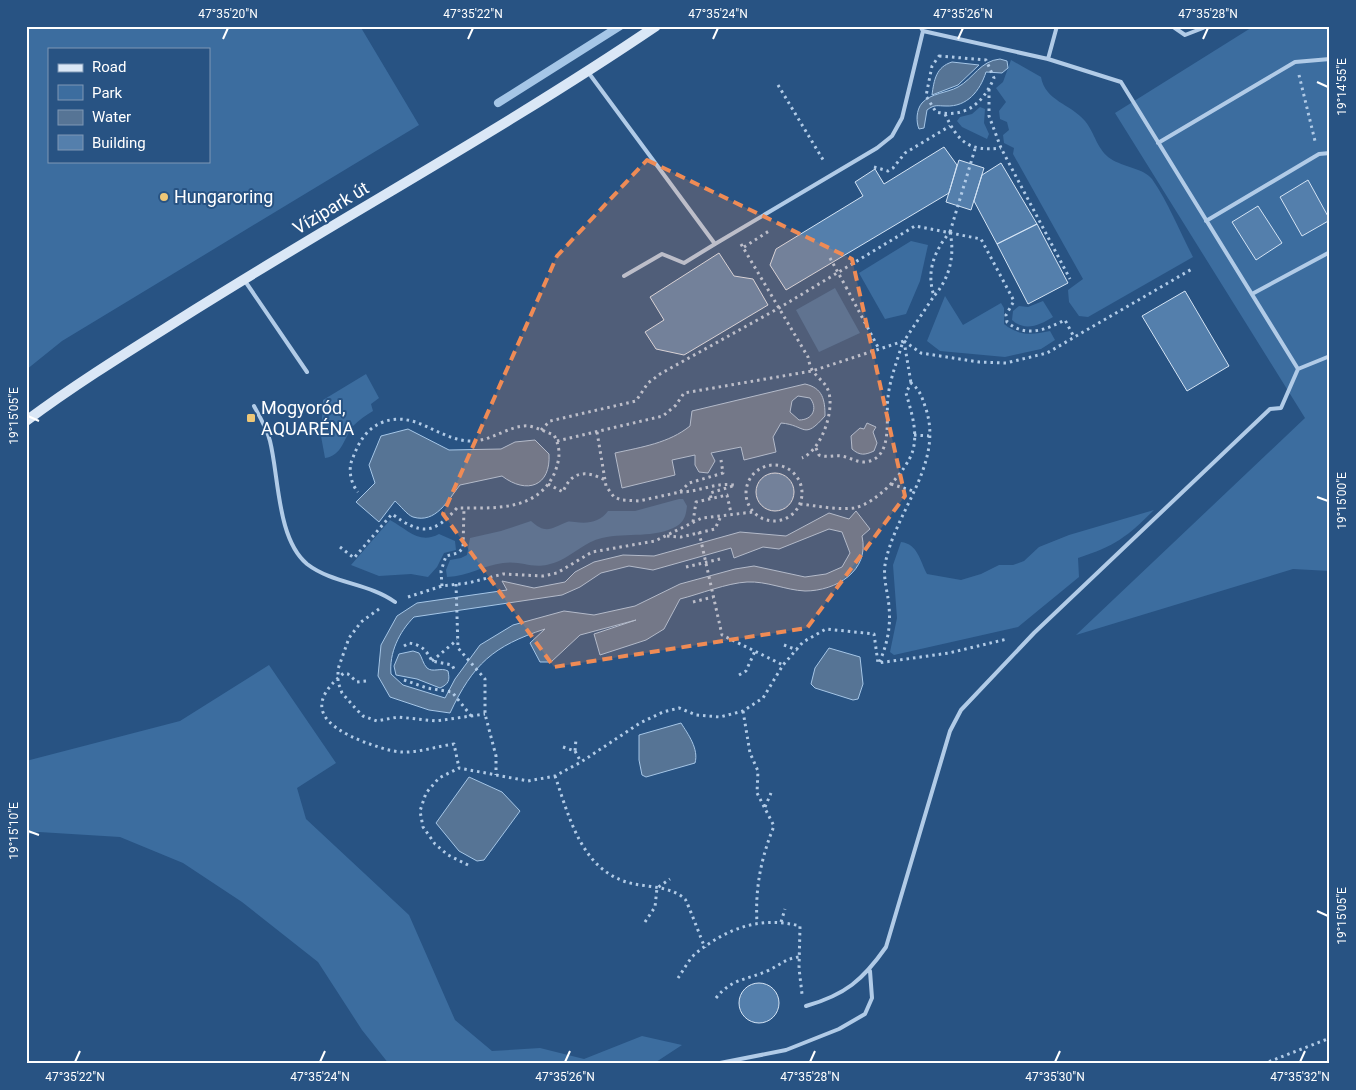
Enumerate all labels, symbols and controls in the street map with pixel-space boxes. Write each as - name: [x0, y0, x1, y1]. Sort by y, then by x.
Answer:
- text: 47°35'20"N: [198, 7, 258, 21]
- text: 47°35'22"N: [443, 7, 503, 21]
- text: 47°35'24"N: [688, 7, 748, 21]
- text: 47°35'26"N: [933, 7, 993, 21]
- text: 47°35'28"N: [1178, 7, 1238, 21]
- legend: [48, 48, 210, 162]
- text: Road: [92, 58, 126, 76]
- text: 19°14'55"E: [1335, 58, 1349, 116]
- text: Park: [92, 84, 123, 102]
- text: Water: [92, 108, 131, 126]
- text: Building: [92, 134, 146, 152]
- street label: Vízipark út: [289, 177, 373, 238]
- place label: Hungaroring: [174, 186, 273, 207]
- marker: Hungaroring: [158, 191, 170, 203]
- text: 19°15'05"E: [7, 387, 21, 445]
- place label: Mogyoród, AQUARÉNA: [261, 397, 355, 439]
- marker: Mogyoród, AQUARÉNA: [245, 412, 257, 424]
- text: 19°15'00"E: [1335, 472, 1349, 530]
- text: 19°15'10"E: [7, 802, 21, 860]
- text: 19°15'05"E: [1335, 887, 1349, 945]
- text: 47°35'22"N: [45, 1070, 105, 1084]
- text: 47°35'24"N: [290, 1070, 350, 1084]
- text: 47°35'26"N: [535, 1070, 595, 1084]
- text: 47°35'28"N: [780, 1070, 840, 1084]
- text: 47°35'30"N: [1025, 1070, 1085, 1084]
- text: 47°35'32"N: [1270, 1070, 1330, 1084]

